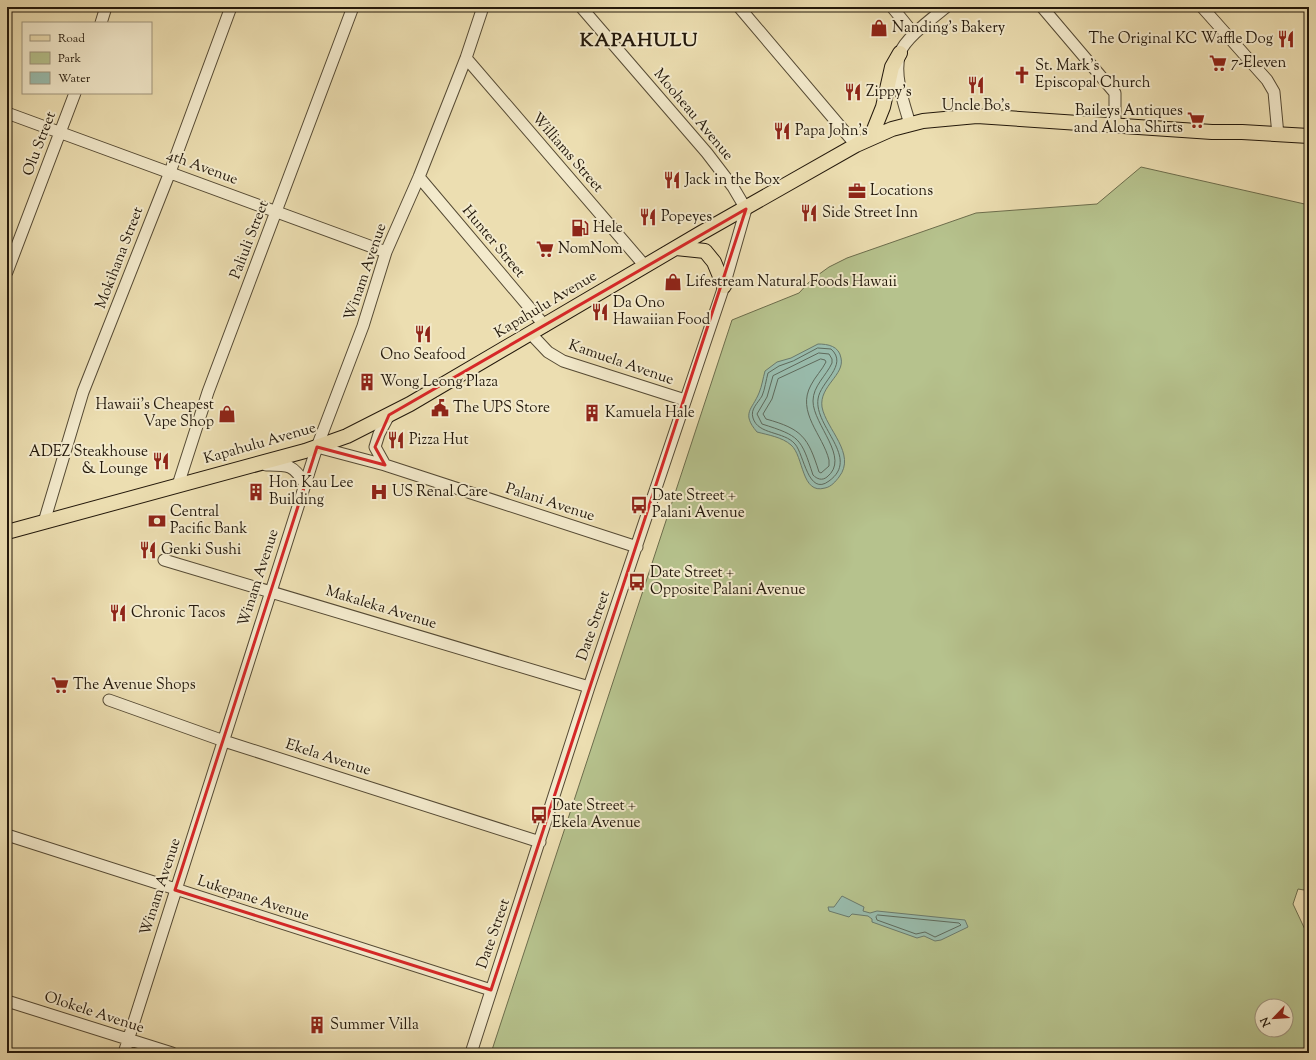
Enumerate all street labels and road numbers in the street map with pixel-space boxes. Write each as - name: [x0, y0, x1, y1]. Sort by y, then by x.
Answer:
- street label: Mooheau Avenue: [648, 65, 738, 165]
- street label: Williams Street: [526, 108, 608, 198]
- street label: Olu Street: [18, 109, 62, 179]
- street label: 4th Avenue: [163, 145, 241, 191]
- street label: Paliuli Street: [225, 198, 275, 282]
- street label: Hunter Street: [456, 201, 530, 283]
- street label: Mokihana Street: [91, 204, 149, 312]
- street label: Winam Avenue: [340, 221, 392, 323]
- street label: Kapahulu Avenue: [491, 266, 601, 344]
- street label: Kamuela Avenue: [566, 335, 676, 391]
- street label: Kapahulu Avenue: [201, 418, 319, 470]
- street label: Palani Avenue: [503, 479, 597, 527]
- street label: Winam Avenue: [233, 526, 285, 630]
- street label: Makaleka Avenue: [323, 581, 439, 635]
- street label: Date Street: [572, 588, 616, 664]
- street label: Ekela Avenue: [283, 734, 373, 782]
- street label: Winam Avenue: [135, 835, 187, 939]
- street label: Lukepane Avenue: [194, 871, 312, 927]
- street label: Date Street: [472, 896, 516, 972]
- street label: Olokele Avenue: [41, 987, 147, 1039]

